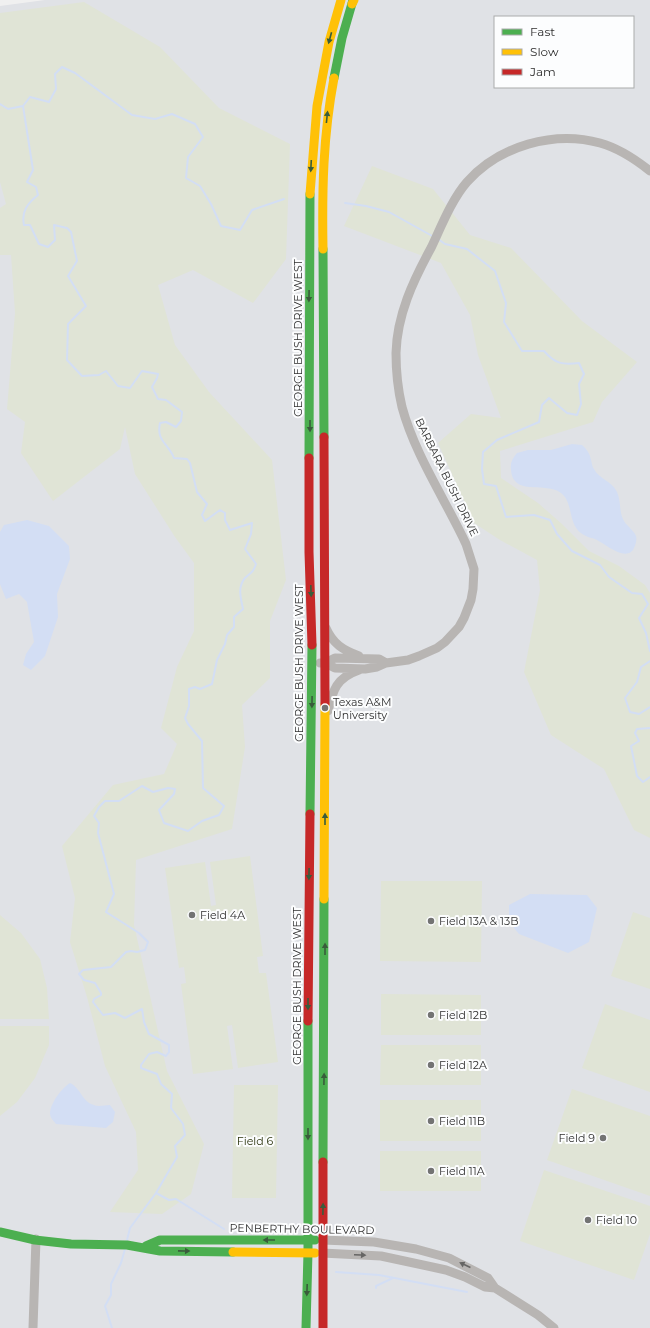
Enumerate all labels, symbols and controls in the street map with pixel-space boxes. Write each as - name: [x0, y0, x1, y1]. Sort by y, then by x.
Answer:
- legend: [494, 16, 634, 88]
- text: Fast: [530, 24, 555, 39]
- one-way arrow: [327, 32, 333, 44]
- text: Slow: [530, 44, 559, 59]
- text: Jam: [529, 64, 556, 79]
- one-way arrow: [324, 111, 331, 123]
- one-way arrow: [308, 160, 315, 172]
- street label: GEORGE BUSH DRIVE WEST: [291, 258, 305, 417]
- one-way arrow: [306, 290, 312, 303]
- street label: BARBARA BUSH DRIVE: [412, 416, 482, 538]
- one-way arrow: [307, 420, 313, 433]
- street label: GEORGE BUSH DRIVE WEST: [292, 583, 306, 742]
- one-way arrow: [307, 585, 314, 597]
- place label: Texas A&M University: [333, 695, 391, 722]
- one-way arrow: [309, 696, 315, 709]
- marker: Texas A&M University: [320, 703, 330, 713]
- one-way arrow: [322, 812, 328, 825]
- one-way arrow: [306, 868, 313, 880]
- street label: GEORGE BUSH DRIVE WEST: [290, 906, 304, 1065]
- place label: Field 4A: [200, 908, 245, 922]
- marker: Field 4A: [187, 910, 197, 920]
- place label: Field 13A & 13B: [439, 914, 519, 928]
- marker: Field 13A & 13B: [426, 916, 436, 926]
- one-way arrow: [322, 942, 328, 955]
- one-way arrow: [305, 998, 311, 1011]
- place label: Field 12B: [439, 1008, 487, 1022]
- marker: Field 12B: [426, 1010, 436, 1020]
- place label: Field 12A: [439, 1058, 487, 1072]
- marker: Field 12A: [426, 1060, 436, 1070]
- one-way arrow: [321, 1072, 327, 1085]
- place label: Field 11B: [439, 1114, 485, 1128]
- marker: Field 11B: [426, 1116, 436, 1126]
- one-way arrow: [305, 1128, 311, 1141]
- place label: Field 9: [558, 1131, 595, 1145]
- marker: Field 9: [598, 1133, 608, 1143]
- park label: Field 6: [237, 1134, 274, 1148]
- place label: Field 11A: [439, 1164, 485, 1178]
- marker: Field 11A: [426, 1166, 436, 1176]
- one-way arrow: [319, 1203, 326, 1215]
- place label: Field 10: [596, 1213, 637, 1227]
- marker: Field 10: [583, 1215, 593, 1225]
- street label: PENBERTHY BOULEVARD: [230, 1221, 374, 1237]
- one-way arrow: [262, 1237, 275, 1243]
- one-way arrow: [178, 1248, 191, 1254]
- one-way arrow: [354, 1252, 366, 1259]
- one-way arrow: [459, 1262, 470, 1268]
- one-way arrow: [304, 1284, 310, 1297]

